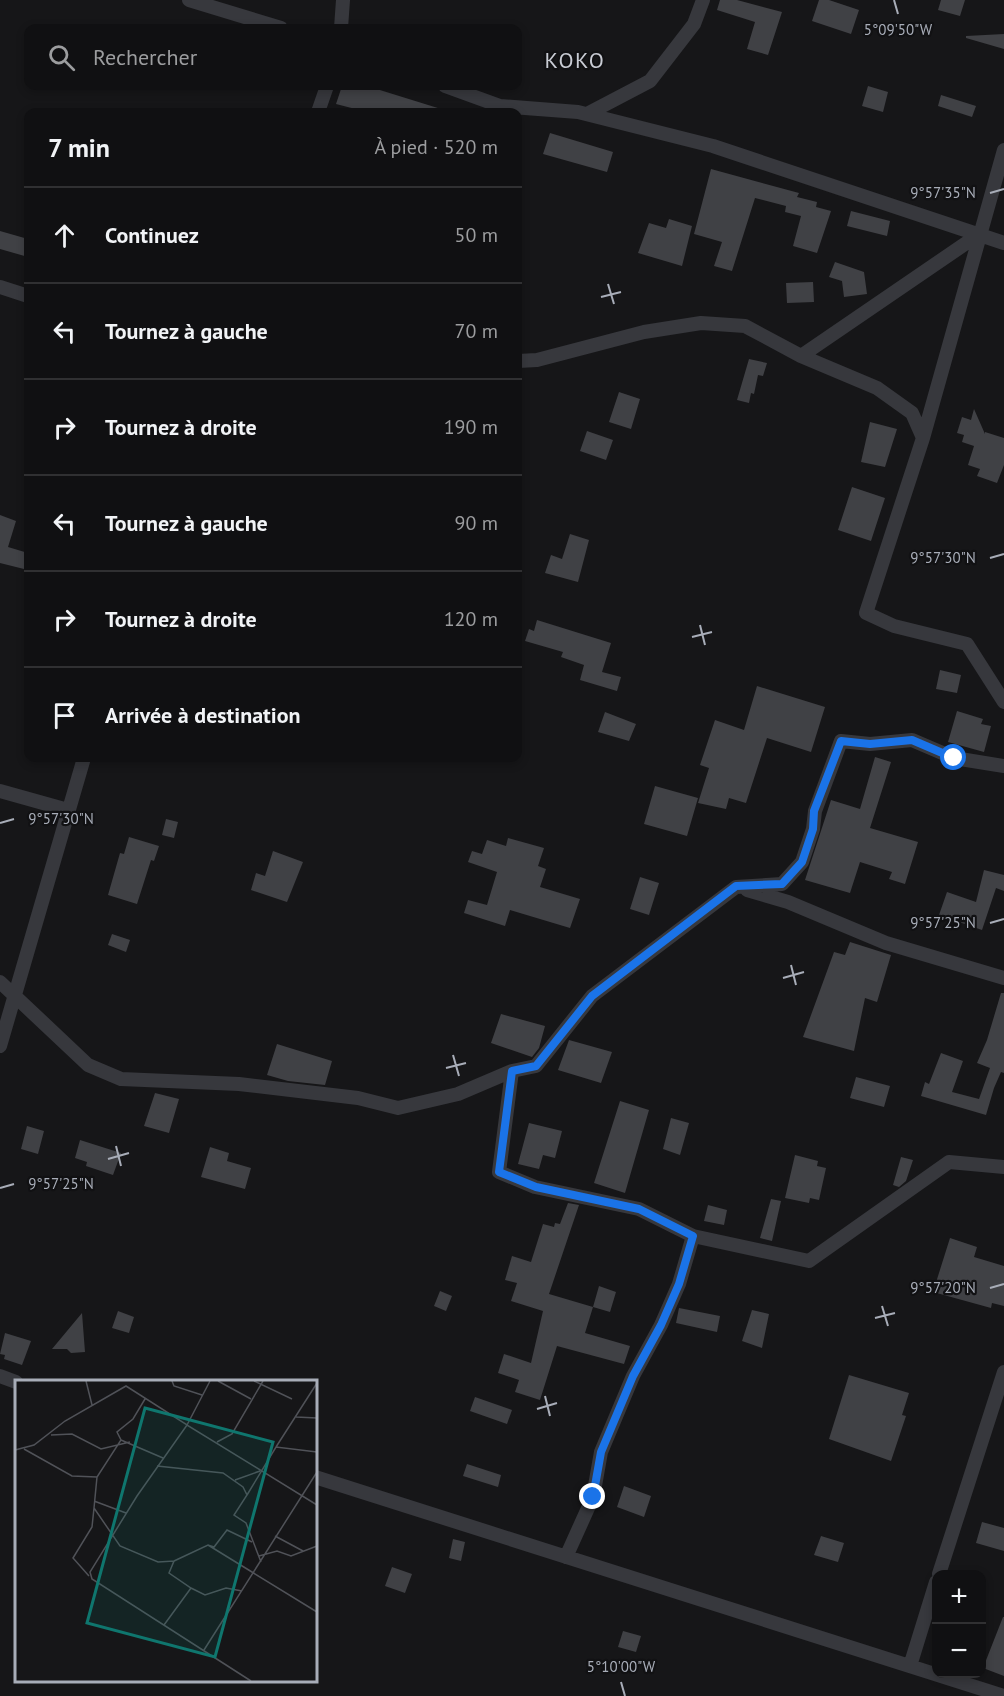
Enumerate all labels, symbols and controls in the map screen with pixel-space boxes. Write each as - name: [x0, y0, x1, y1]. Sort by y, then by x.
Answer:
- text: 5°09'50"W: [864, 20, 933, 39]
- search box: [24, 24, 522, 90]
- icon: search: [45, 41, 78, 74]
- text: Rechercher: [93, 43, 197, 71]
- district label: KOKO: [545, 46, 605, 74]
- text: 7 min: [48, 131, 110, 164]
- text: À pied · 520 m: [374, 134, 498, 160]
- text: 9°57'35"N: [910, 183, 976, 202]
- icon: ahead: [48, 219, 81, 252]
- text: Continuez: [105, 221, 199, 249]
- text: 50 m: [455, 222, 498, 248]
- icon: left: [48, 315, 81, 348]
- text: Tournez à gauche: [105, 317, 268, 345]
- text: 70 m: [455, 318, 498, 344]
- icon: right: [48, 411, 81, 444]
- text: Tournez à droite: [105, 413, 257, 441]
- text: 190 m: [444, 414, 498, 440]
- icon: left: [48, 507, 81, 540]
- text: Tournez à gauche: [105, 509, 268, 537]
- text: 90 m: [455, 510, 498, 536]
- text: 9°57'30"N: [910, 548, 976, 567]
- icon: right: [48, 603, 81, 636]
- text: Tournez à droite: [105, 605, 257, 633]
- text: 120 m: [444, 606, 498, 632]
- icon: arrive: [48, 699, 81, 732]
- text: Arrivée à destination: [105, 701, 301, 729]
- route start: [940, 744, 966, 770]
- text: 9°57'30"N: [28, 809, 94, 828]
- text: 9°57'25"N: [910, 913, 976, 932]
- text: 9°57'25"N: [28, 1174, 94, 1193]
- text: 9°57'20"N: [910, 1278, 976, 1297]
- inset map: [15, 1380, 316, 1681]
- route end: [579, 1483, 605, 1509]
- map controls: [932, 1570, 986, 1678]
- button: +: [932, 1570, 986, 1624]
- button: −: [932, 1624, 986, 1678]
- text: 5°10'00"W: [587, 1657, 656, 1676]

